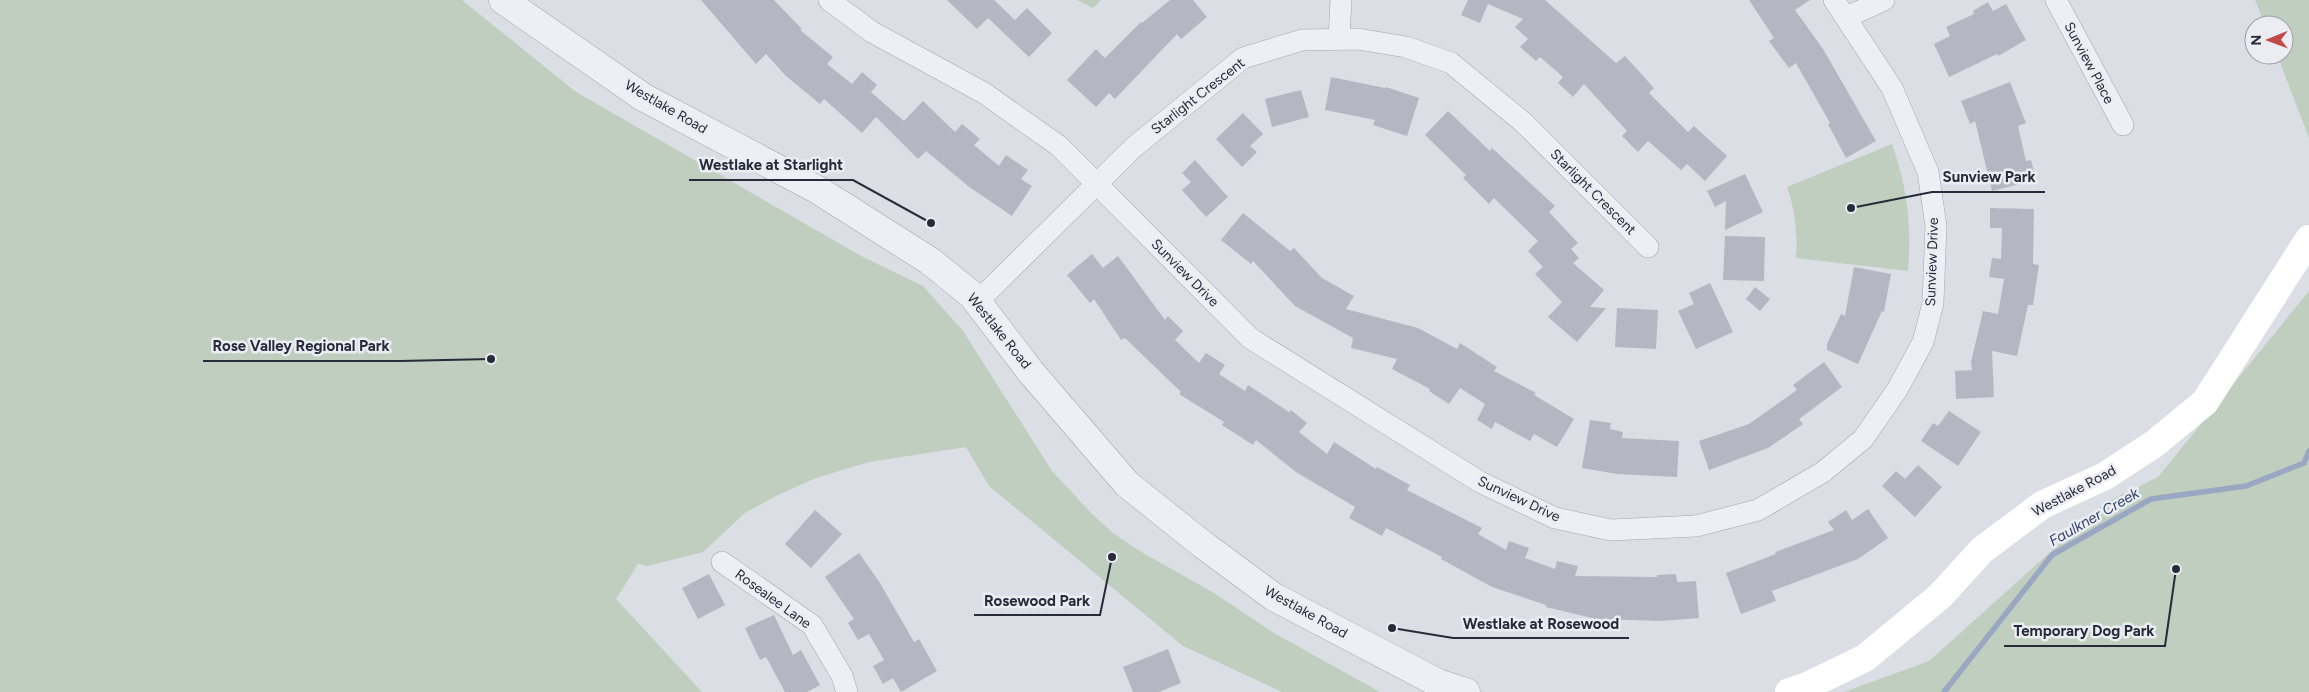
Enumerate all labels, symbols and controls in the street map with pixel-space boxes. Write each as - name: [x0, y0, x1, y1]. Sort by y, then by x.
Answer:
- north arrow: [2244, 15, 2294, 65]
- street label: Sunview Place: [2060, 19, 2118, 107]
- text: N: [2248, 35, 2265, 46]
- street label: Starlight Crescent: [1148, 54, 1248, 138]
- street label: Westlake Road: [622, 77, 710, 137]
- street label: Starlight Crescent: [1547, 146, 1639, 238]
- callout: Westlake at Starlight: [689, 150, 853, 180]
- text: Westlake at Starlight: [699, 156, 843, 174]
- callout: Sunview Park: [1932, 162, 2045, 192]
- text: Sunview Park: [1943, 168, 2035, 186]
- street label: Sunview Drive: [1922, 217, 1942, 307]
- street label: Sunview Drive: [1148, 236, 1223, 311]
- street label: Westlake Road: [963, 290, 1035, 372]
- callout: Rose Valley Regional Park: [203, 331, 400, 361]
- text: Rose Valley Regional Park: [212, 337, 390, 355]
- street label: Westlake Road: [2029, 462, 2119, 520]
- street label: Sunview Drive: [1475, 473, 1563, 526]
- water label: Faulkner Creek: [2046, 484, 2143, 550]
- street label: Rosealee Lane: [732, 566, 815, 633]
- street label: Westlake Road: [1261, 582, 1351, 642]
- callout: Rosewood Park: [974, 585, 1100, 615]
- text: Rosewood Park: [984, 592, 1090, 610]
- callout: Westlake at Rosewood: [1453, 608, 1629, 638]
- text: Westlake at Rosewood: [1463, 615, 1619, 633]
- callout: Temporary Dog Park: [2004, 616, 2165, 646]
- text: Temporary Dog Park: [2014, 622, 2154, 640]

